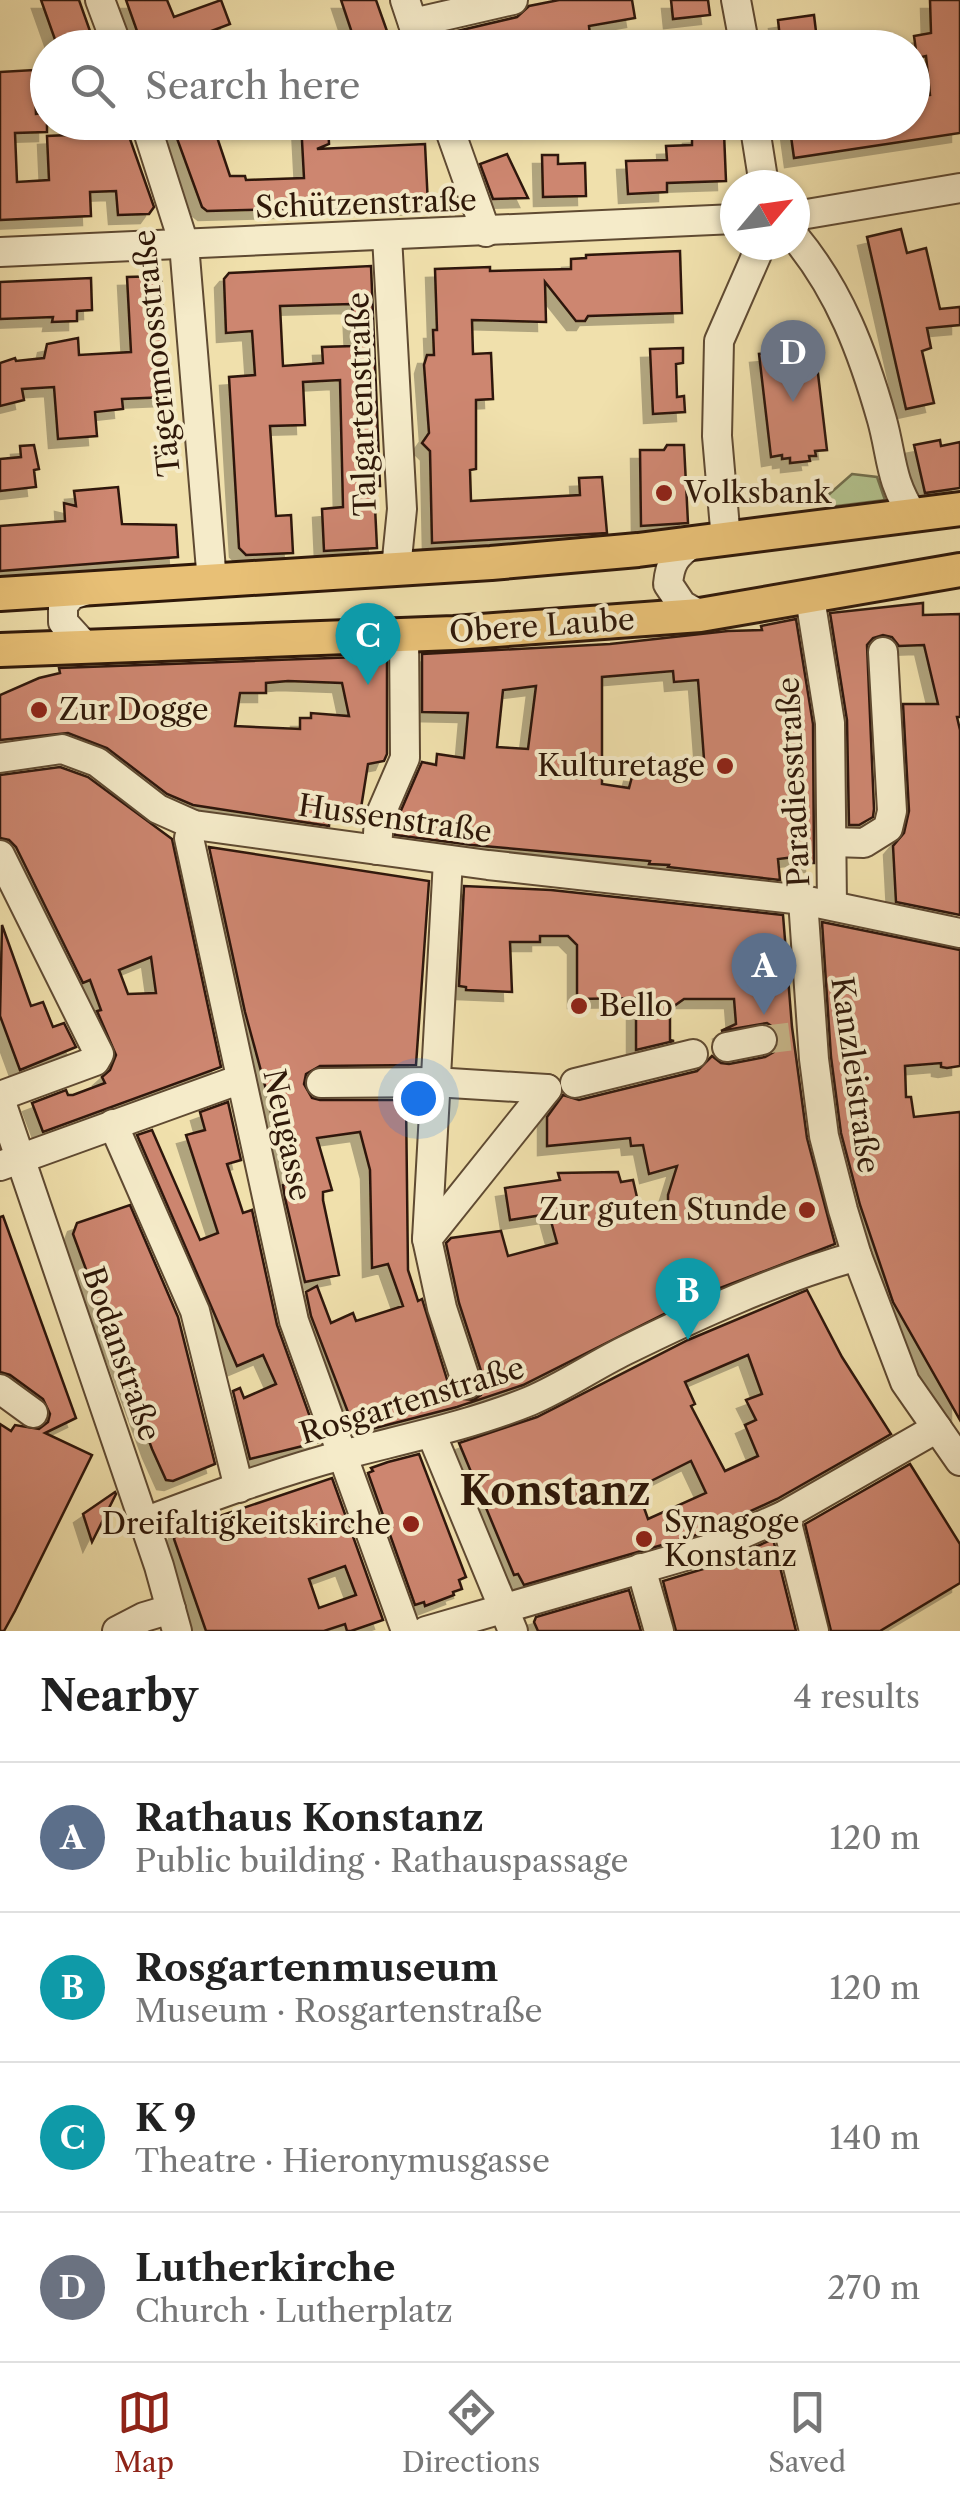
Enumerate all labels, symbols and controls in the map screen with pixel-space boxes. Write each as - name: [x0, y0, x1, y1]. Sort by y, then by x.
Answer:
- search box: [30, 30, 930, 140]
- icon: search: [65, 58, 120, 113]
- text: Search here: [145, 62, 360, 109]
- north arrow: [720, 170, 810, 260]
- street label: Schützenstraße: [255, 181, 477, 226]
- street label: Tägermoosstraße: [125, 228, 188, 478]
- street label: Talgartenstraße: [339, 291, 384, 517]
- pin: D: [760, 320, 826, 402]
- place label: Volksbank: [683, 474, 832, 511]
- marker: Volksbank: [653, 482, 675, 504]
- street label: Obere Laube: [448, 601, 636, 650]
- pin: C: [336, 602, 400, 685]
- street label: Paradiesstraße: [770, 676, 817, 888]
- place label: Zur Dogge: [59, 691, 208, 728]
- marker: Zur Dogge: [28, 699, 50, 721]
- place label: Kulturetage: [537, 747, 705, 784]
- marker: Kulturetage: [714, 755, 736, 777]
- street label: Hussenstraße: [296, 787, 494, 850]
- pin: A: [732, 932, 796, 1015]
- street label: Kanzleistraße: [823, 974, 888, 1175]
- place label: Bello: [599, 987, 673, 1024]
- marker: Bello: [568, 995, 590, 1017]
- street label: Neugasse: [255, 1066, 319, 1204]
- your location: [393, 1073, 444, 1124]
- place label: Zur guten Stunde: [539, 1191, 787, 1228]
- marker: Zur guten Stunde: [796, 1199, 818, 1221]
- pin: B: [656, 1258, 720, 1340]
- street label: Bodanstraße: [74, 1262, 169, 1446]
- street label: Rosgartenstraße: [295, 1349, 529, 1452]
- district label: Konstanz: [459, 1466, 651, 1515]
- place label: Synagoge Konstanz: [664, 1503, 800, 1574]
- place label: Dreifaltigkeitskirche: [102, 1505, 391, 1542]
- marker: Dreifaltigkeitskirche: [400, 1513, 422, 1535]
- marker: Synagoge Konstanz: [633, 1528, 655, 1550]
- text: Nearby: [40, 1670, 198, 1722]
- text: 4 results: [794, 1677, 920, 1716]
- text: Rathaus Konstanz: [135, 1794, 484, 1841]
- text: A: [60, 1818, 85, 1857]
- text: 120 m: [830, 1818, 920, 1857]
- text: Public building · Rathauspassage: [135, 1841, 628, 1880]
- text: Rosgartenmuseum: [135, 1944, 499, 1991]
- text: B: [61, 1968, 84, 2007]
- text: 120 m: [830, 1968, 920, 2007]
- text: Museum · Rosgartenstraße: [135, 1991, 542, 2030]
- text: K 9: [135, 2094, 197, 2141]
- text: C: [60, 2118, 85, 2157]
- text: 140 m: [829, 2118, 920, 2157]
- text: Theatre · Hieronymusgasse: [135, 2141, 550, 2180]
- text: Lutherkirche: [135, 2244, 395, 2291]
- text: D: [59, 2268, 86, 2307]
- text: 270 m: [827, 2268, 920, 2307]
- text: Church · Lutherplatz: [135, 2291, 453, 2330]
- tab: Map: [114, 2385, 174, 2479]
- tab: Directions: [402, 2385, 540, 2479]
- tab: Saved: [768, 2385, 846, 2479]

